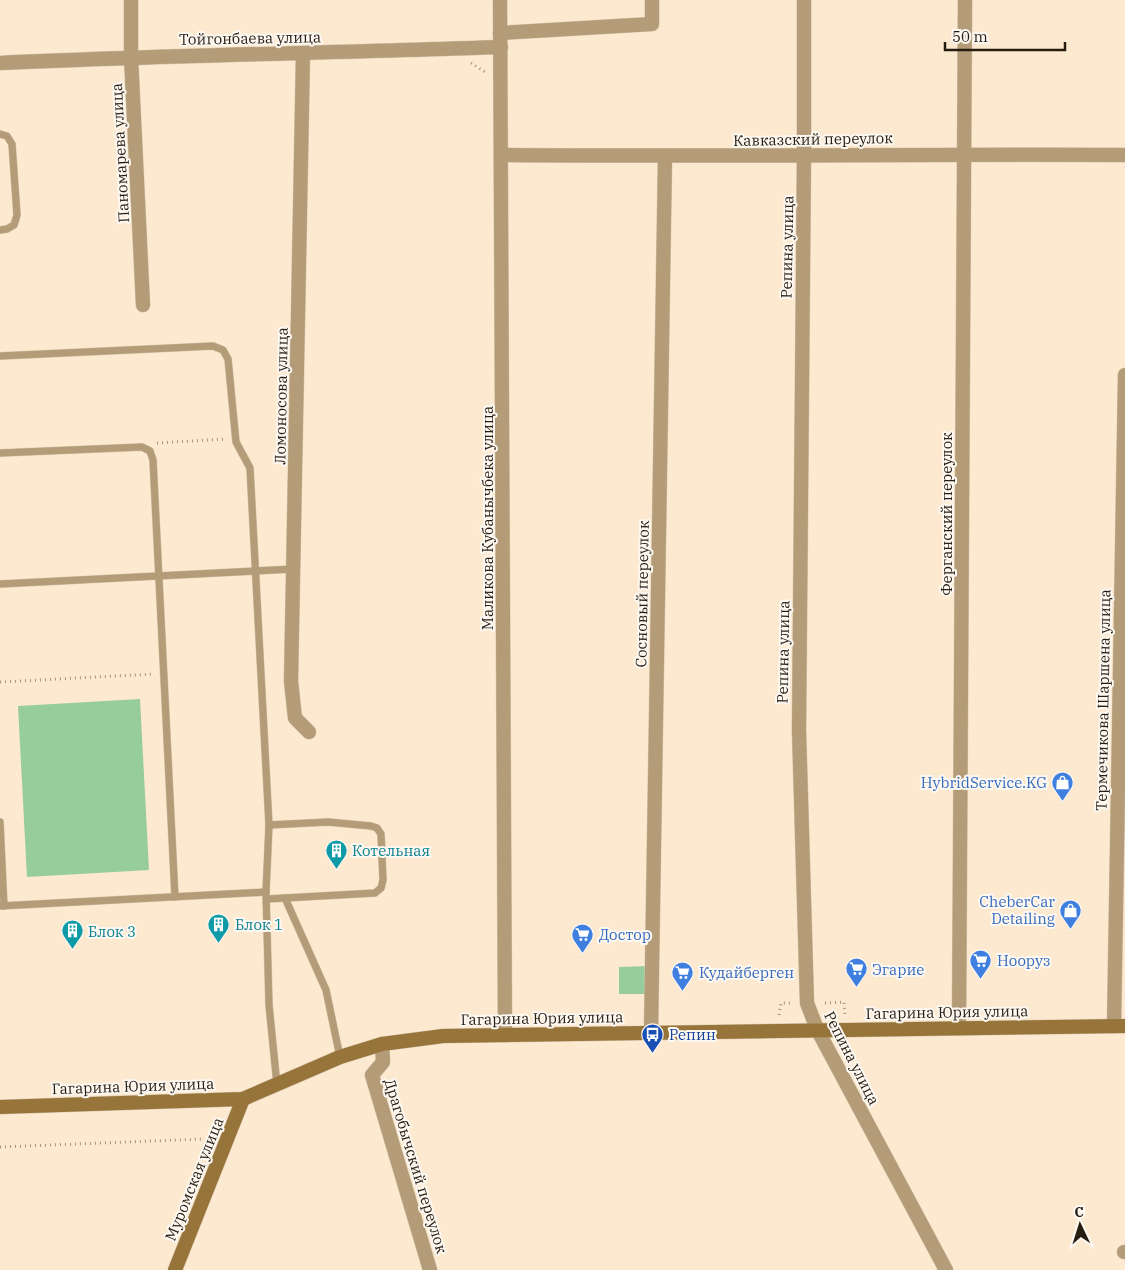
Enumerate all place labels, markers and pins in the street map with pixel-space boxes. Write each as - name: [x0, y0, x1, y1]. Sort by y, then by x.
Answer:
- shop icon: HybridService.KG: [1051, 770, 1075, 801]
- place label: HybridService.KG: [921, 773, 1047, 792]
- building icon: Котельная: [324, 838, 348, 869]
- place label: Котельная: [352, 841, 430, 860]
- place label: CheberCar Detailing: [979, 892, 1055, 928]
- shop icon: CheberCar Detailing: [1059, 898, 1083, 929]
- building icon: Блок 1: [207, 912, 231, 943]
- place label: Блок 1: [235, 915, 283, 934]
- building icon: Блок 3: [60, 919, 84, 950]
- place label: Блок 3: [88, 922, 136, 941]
- supermarket icon: Достор: [571, 922, 595, 953]
- place label: Достор: [599, 925, 651, 944]
- supermarket icon: Нооруз: [969, 948, 993, 979]
- place label: Нооруз: [997, 951, 1051, 970]
- supermarket icon: Эгарие: [844, 957, 868, 988]
- supermarket icon: Кудайберген: [671, 960, 695, 991]
- place label: Эгарие: [872, 960, 924, 979]
- place label: Кудайберген: [699, 963, 794, 982]
- bus stop icon: Репин: [641, 1022, 665, 1053]
- place label: Репин: [669, 1025, 716, 1044]

